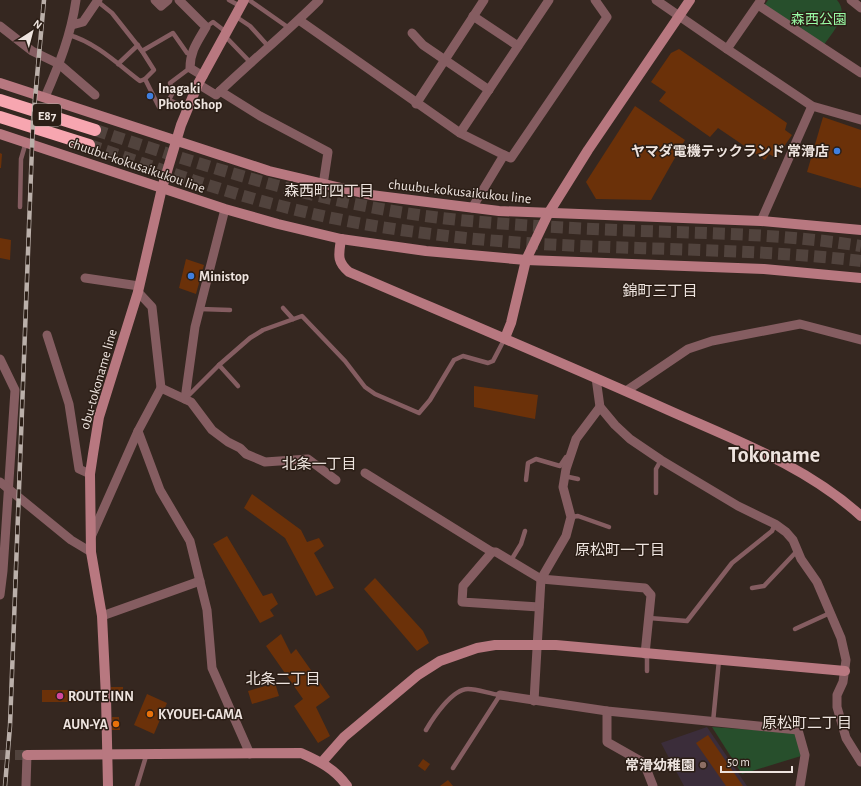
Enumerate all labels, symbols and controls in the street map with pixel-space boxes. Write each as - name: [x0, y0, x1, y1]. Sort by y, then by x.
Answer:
- north arrow: [12, 12, 52, 52]
- park label: 森西公園: [791, 12, 847, 27]
- text: N: [31, 18, 44, 31]
- place label: Inagaki Photo Shop: [158, 82, 222, 112]
- marker: Inagaki Photo Shop: [145, 91, 155, 101]
- road number: E87: [33, 104, 61, 126]
- street label: chuubu-kokusaikukou line: [66, 136, 207, 196]
- place label: ヤマダ電機テックランド 常滑店: [631, 143, 829, 159]
- marker: ヤマダ電機テックランド 常滑店: [832, 146, 842, 156]
- street label: chuubu-kokusaikukou line: [388, 178, 532, 206]
- district label: 森西町四丁目: [284, 183, 374, 199]
- place label: Ministop: [199, 270, 249, 284]
- marker: Ministop: [186, 271, 196, 281]
- district label: 錦町三丁目: [622, 282, 698, 299]
- street label: obu-tokoname line: [78, 328, 120, 431]
- district label: Tokoname: [728, 444, 820, 466]
- district label: 北条一丁目: [281, 455, 357, 472]
- district label: 原松町一丁目: [575, 542, 665, 558]
- district label: 北条二丁目: [245, 670, 321, 687]
- place label: ROUTE INN: [68, 690, 134, 704]
- marker: ROUTE INN: [55, 691, 65, 701]
- place label: KYOUEI-GAMA: [158, 708, 243, 722]
- marker: KYOUEI-GAMA: [145, 709, 155, 719]
- district label: 原松町二丁目: [762, 715, 852, 731]
- place label: AUN-YA: [63, 718, 109, 732]
- marker: AUN-YA: [111, 719, 121, 729]
- scale bar: [721, 748, 792, 774]
- text: 50 m: [727, 756, 750, 768]
- place label: 常滑幼稚園: [625, 757, 695, 773]
- marker: 常滑幼稚園: [698, 760, 708, 770]

